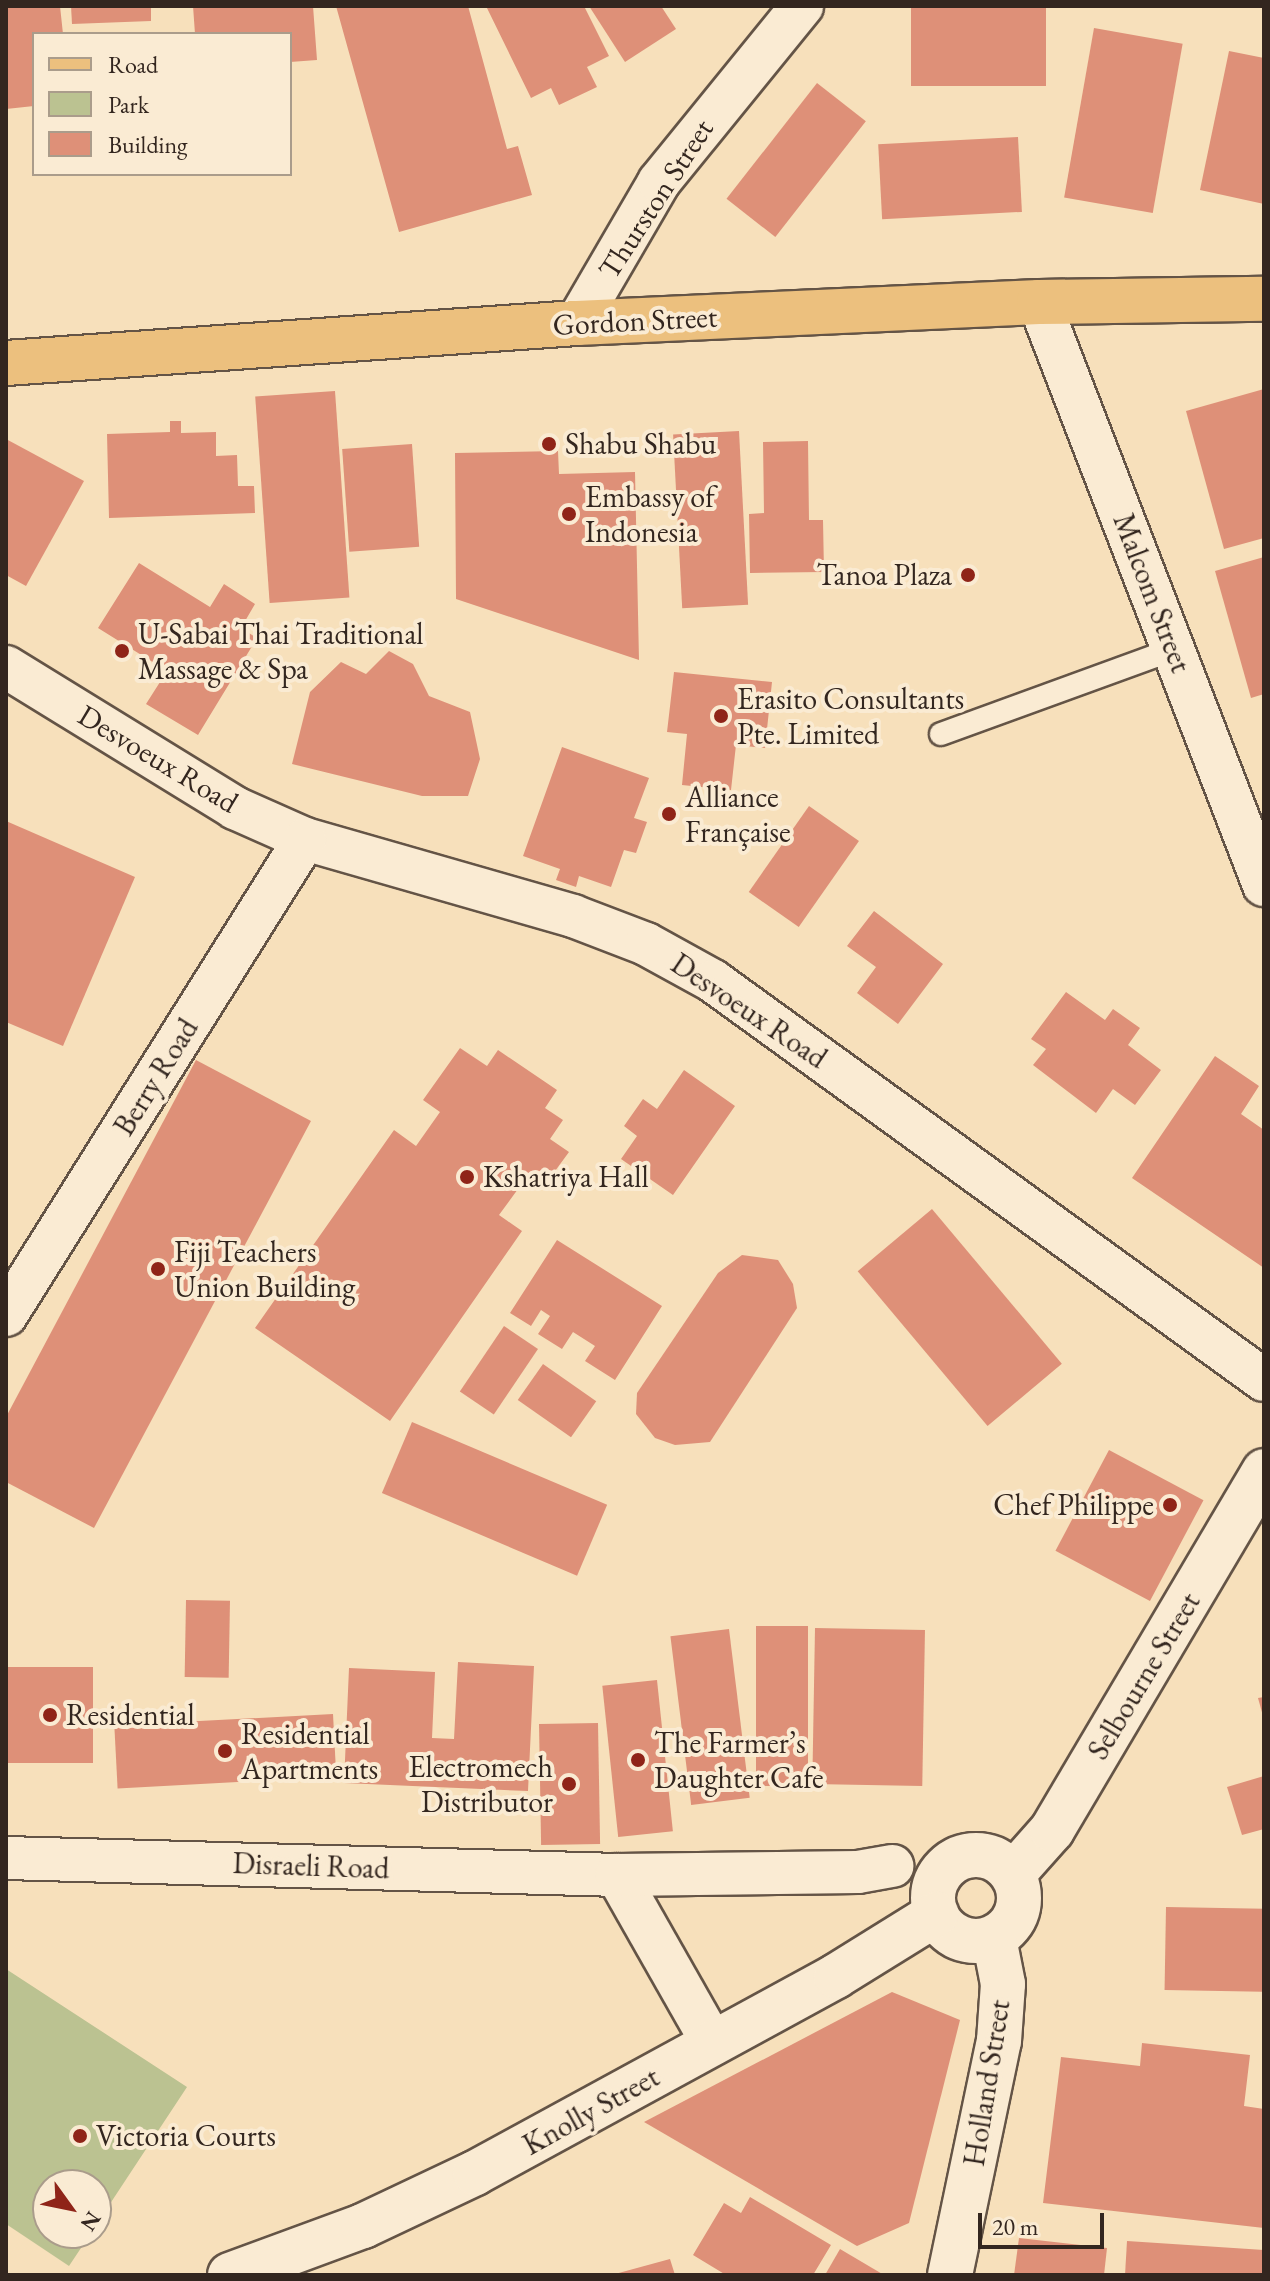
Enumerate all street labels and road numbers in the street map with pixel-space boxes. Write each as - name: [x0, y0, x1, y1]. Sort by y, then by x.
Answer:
- street label: Thurston Street: [591, 112, 721, 286]
- street label: Gordon Street: [552, 299, 718, 343]
- street label: Malcom Street: [1105, 508, 1199, 678]
- street label: Desvoeux Road: [71, 697, 245, 821]
- street label: Desvoeux Road: [664, 946, 834, 1076]
- street label: Berry Road: [106, 1012, 206, 1142]
- street label: Selbourne Street: [1080, 1586, 1208, 1766]
- street label: Disraeli Road: [232, 1845, 390, 1887]
- street label: Holland Street: [956, 1997, 1018, 2169]
- street label: Knolly Street: [517, 2059, 665, 2163]

